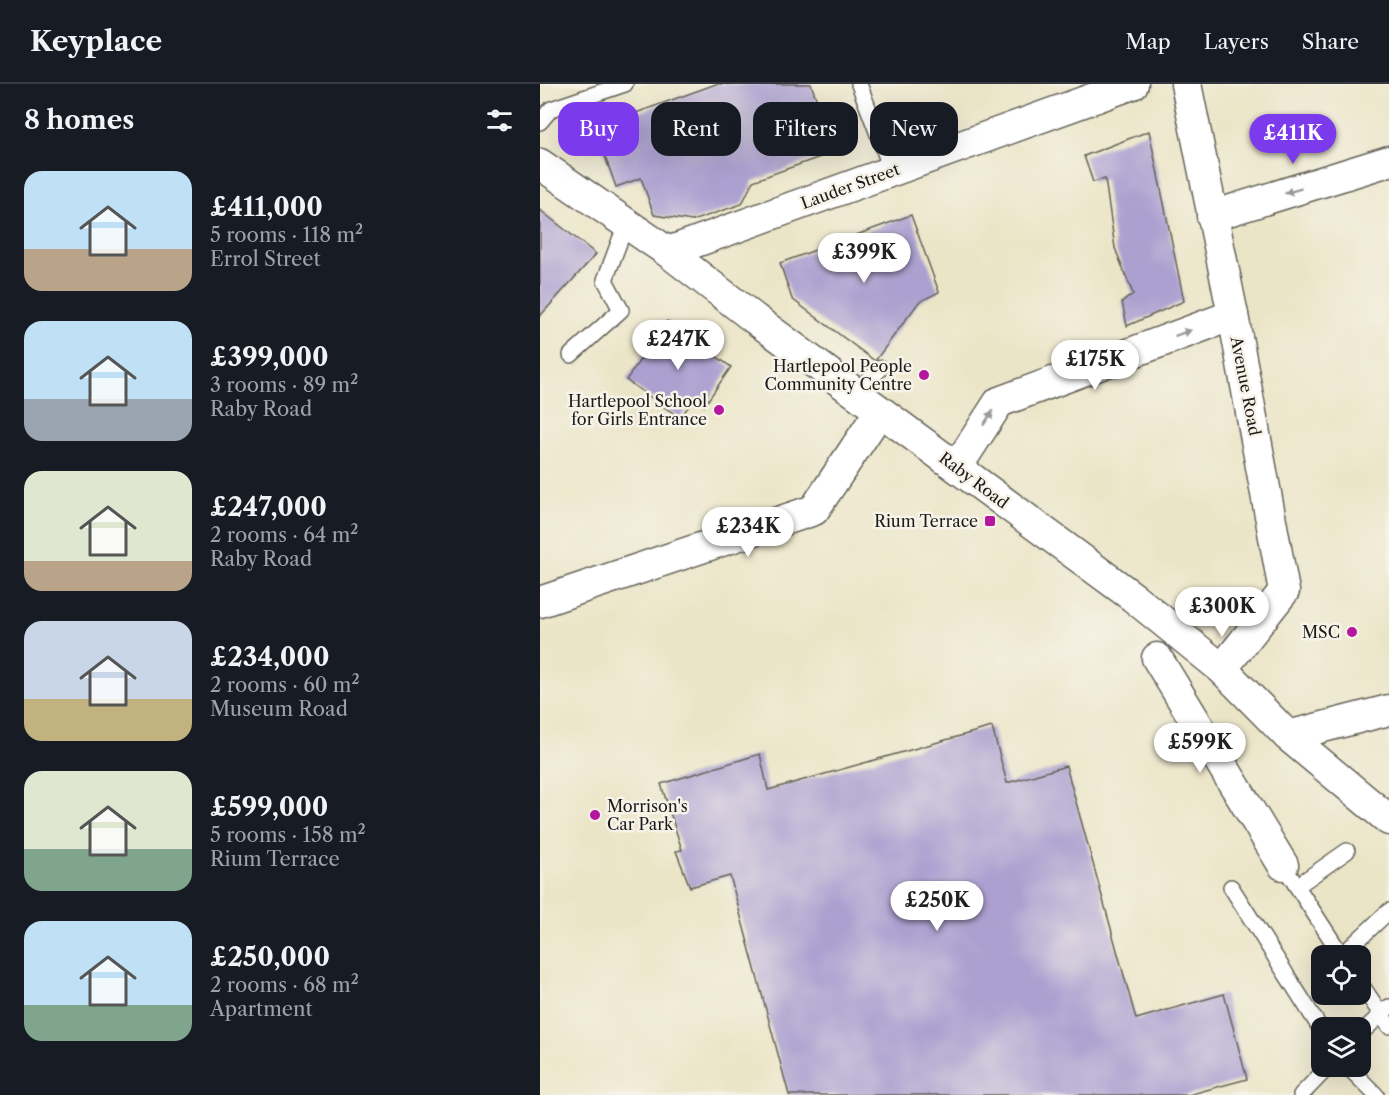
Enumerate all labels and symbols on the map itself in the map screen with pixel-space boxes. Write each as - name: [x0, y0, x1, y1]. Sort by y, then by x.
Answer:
- pin: £411K: [1251, 114, 1335, 165]
- street label: Lauder Street: [798, 159, 902, 213]
- one-way arrow: [1284, 186, 1302, 196]
- pin: £399K: [822, 233, 906, 284]
- pin: £247K: [636, 320, 720, 371]
- one-way arrow: [1174, 328, 1192, 338]
- street label: Avenue Road: [1226, 334, 1265, 438]
- pin: £175K: [1053, 340, 1137, 391]
- place label: Hartlepool People Community Centre: [765, 356, 912, 394]
- marker: Hartlepool People Community Centre: [917, 368, 931, 382]
- place label: Hartlepool School for Girls Entrance: [568, 391, 707, 429]
- marker: Hartlepool School for Girls Entrance: [712, 403, 726, 417]
- one-way arrow: [983, 410, 994, 426]
- street label: Raby Road: [935, 447, 1013, 513]
- pin: £234K: [706, 507, 790, 558]
- place label: Rium Terrace: [874, 511, 978, 531]
- marker: Rium Terrace: [983, 514, 997, 528]
- pin: £300K: [1180, 587, 1264, 638]
- place label: MSC: [1302, 622, 1340, 642]
- marker: MSC: [1345, 625, 1359, 639]
- pin: £599K: [1158, 723, 1242, 774]
- place label: Morrison's Car Park: [607, 796, 688, 834]
- marker: Morrison's Car Park: [588, 808, 602, 822]
- pin: £250K: [895, 881, 979, 932]

